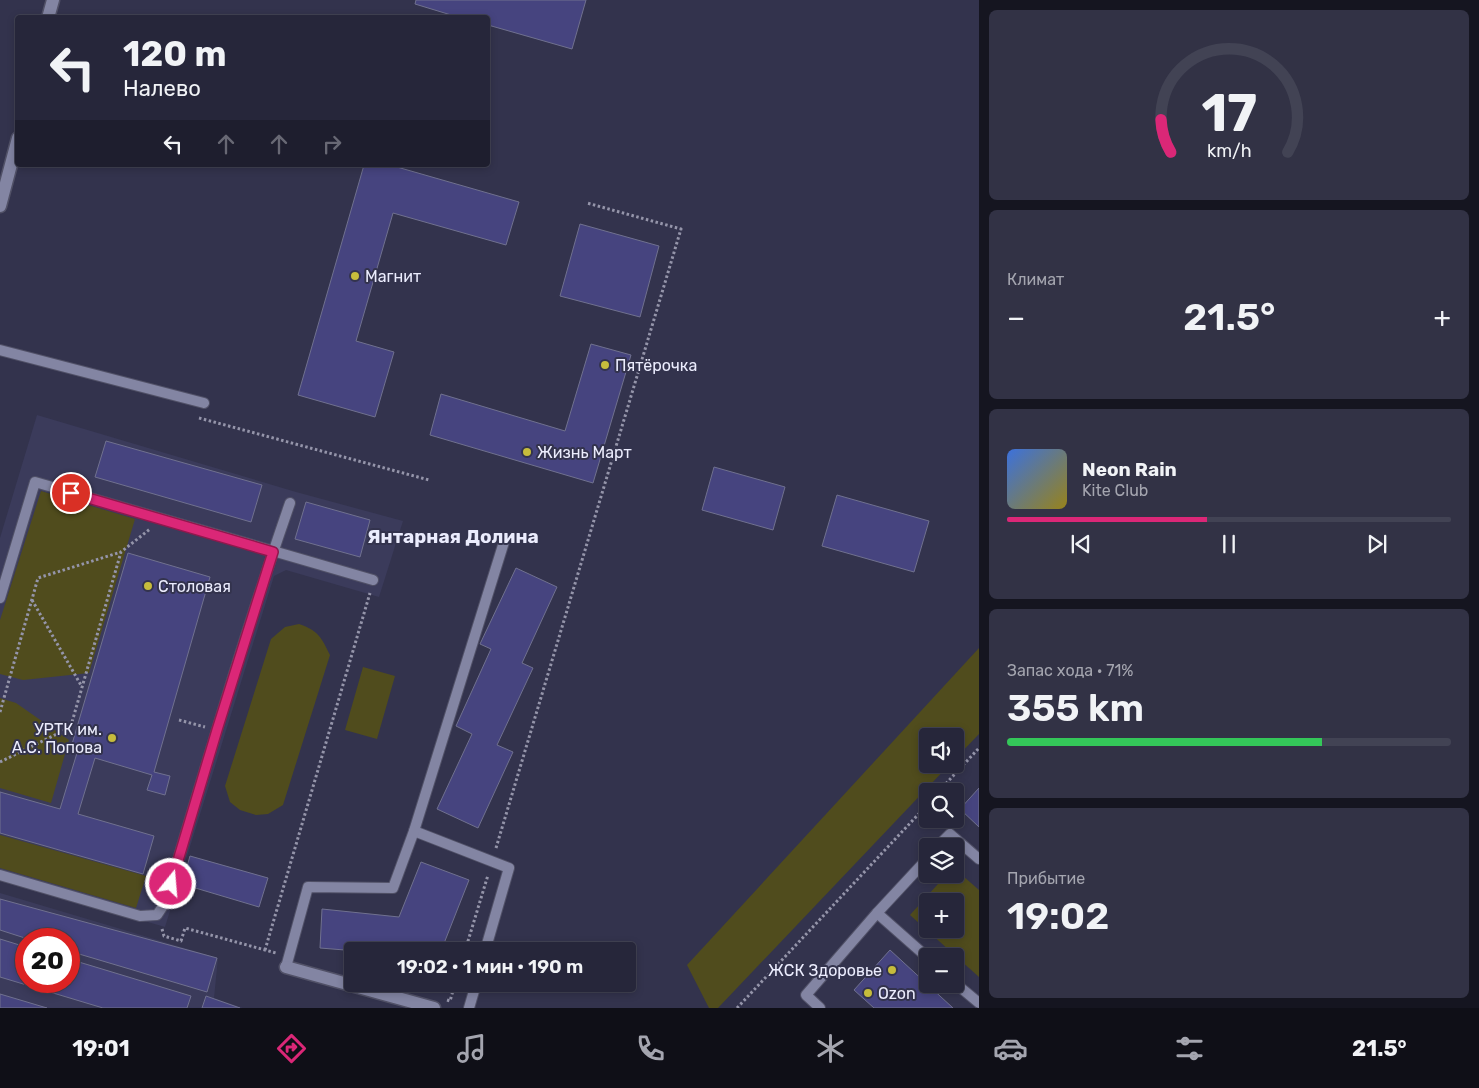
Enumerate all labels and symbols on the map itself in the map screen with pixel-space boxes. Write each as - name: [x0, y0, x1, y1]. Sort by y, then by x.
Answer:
- place label: Магнит: [365, 267, 421, 286]
- marker: Магнит: [349, 270, 361, 282]
- place label: Пятёрочка: [615, 356, 697, 375]
- marker: Пятёрочка: [599, 359, 611, 371]
- place label: Жизнь Март: [537, 443, 632, 462]
- marker: Жизнь Март: [521, 446, 533, 458]
- pin: [50, 472, 92, 514]
- district label: Янтарная Долина: [367, 525, 539, 548]
- place label: Столовая: [158, 577, 231, 596]
- marker: Столовая: [142, 580, 154, 592]
- place label: УРТК им. А.С. Попова: [12, 720, 102, 757]
- marker: УРТК им. А.С. Попова: [106, 732, 118, 744]
- position arrow: [144, 857, 196, 909]
- speed limit sign: 20: [15, 928, 80, 993]
- place label: ЖСК Здоровье: [768, 961, 882, 980]
- marker: ЖСК Здоровье: [886, 964, 898, 976]
- place label: Ozon: [878, 984, 916, 1003]
- marker: Ozon: [862, 987, 874, 999]

